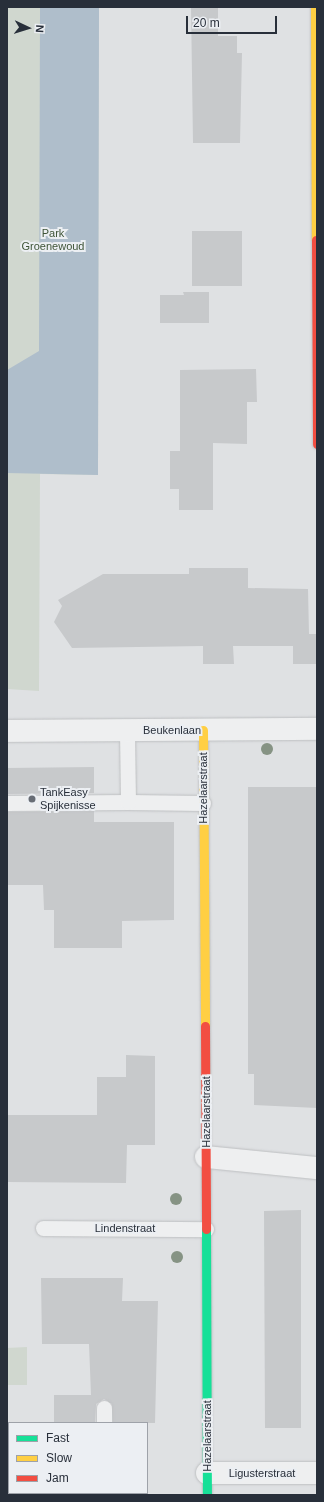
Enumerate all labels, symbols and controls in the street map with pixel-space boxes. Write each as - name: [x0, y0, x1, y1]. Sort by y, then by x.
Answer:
- north arrow: [8, 8, 48, 48]
- scale bar: [188, 8, 279, 34]
- text: 20 m: [193, 16, 220, 30]
- text: N: [34, 24, 46, 33]
- park label: Park Groenewoud: [22, 227, 84, 253]
- street label: Beukenlaan: [143, 723, 201, 737]
- street label: Hazelaarstraat: [196, 752, 210, 824]
- place label: TankEasy Spijkenisse: [40, 786, 96, 812]
- marker: TankEasy Spijkenisse: [27, 794, 37, 804]
- street label: Hazelaarstraat: [199, 1076, 213, 1148]
- street label: Lindenstraat: [95, 1221, 155, 1235]
- street label: Hazelaarstraat: [200, 1400, 214, 1472]
- legend: [8, 1422, 148, 1494]
- text: Fast: [46, 1431, 69, 1445]
- text: Slow: [46, 1451, 72, 1465]
- street label: Ligusterstraat: [229, 1466, 295, 1480]
- text: Jam: [46, 1471, 69, 1485]

